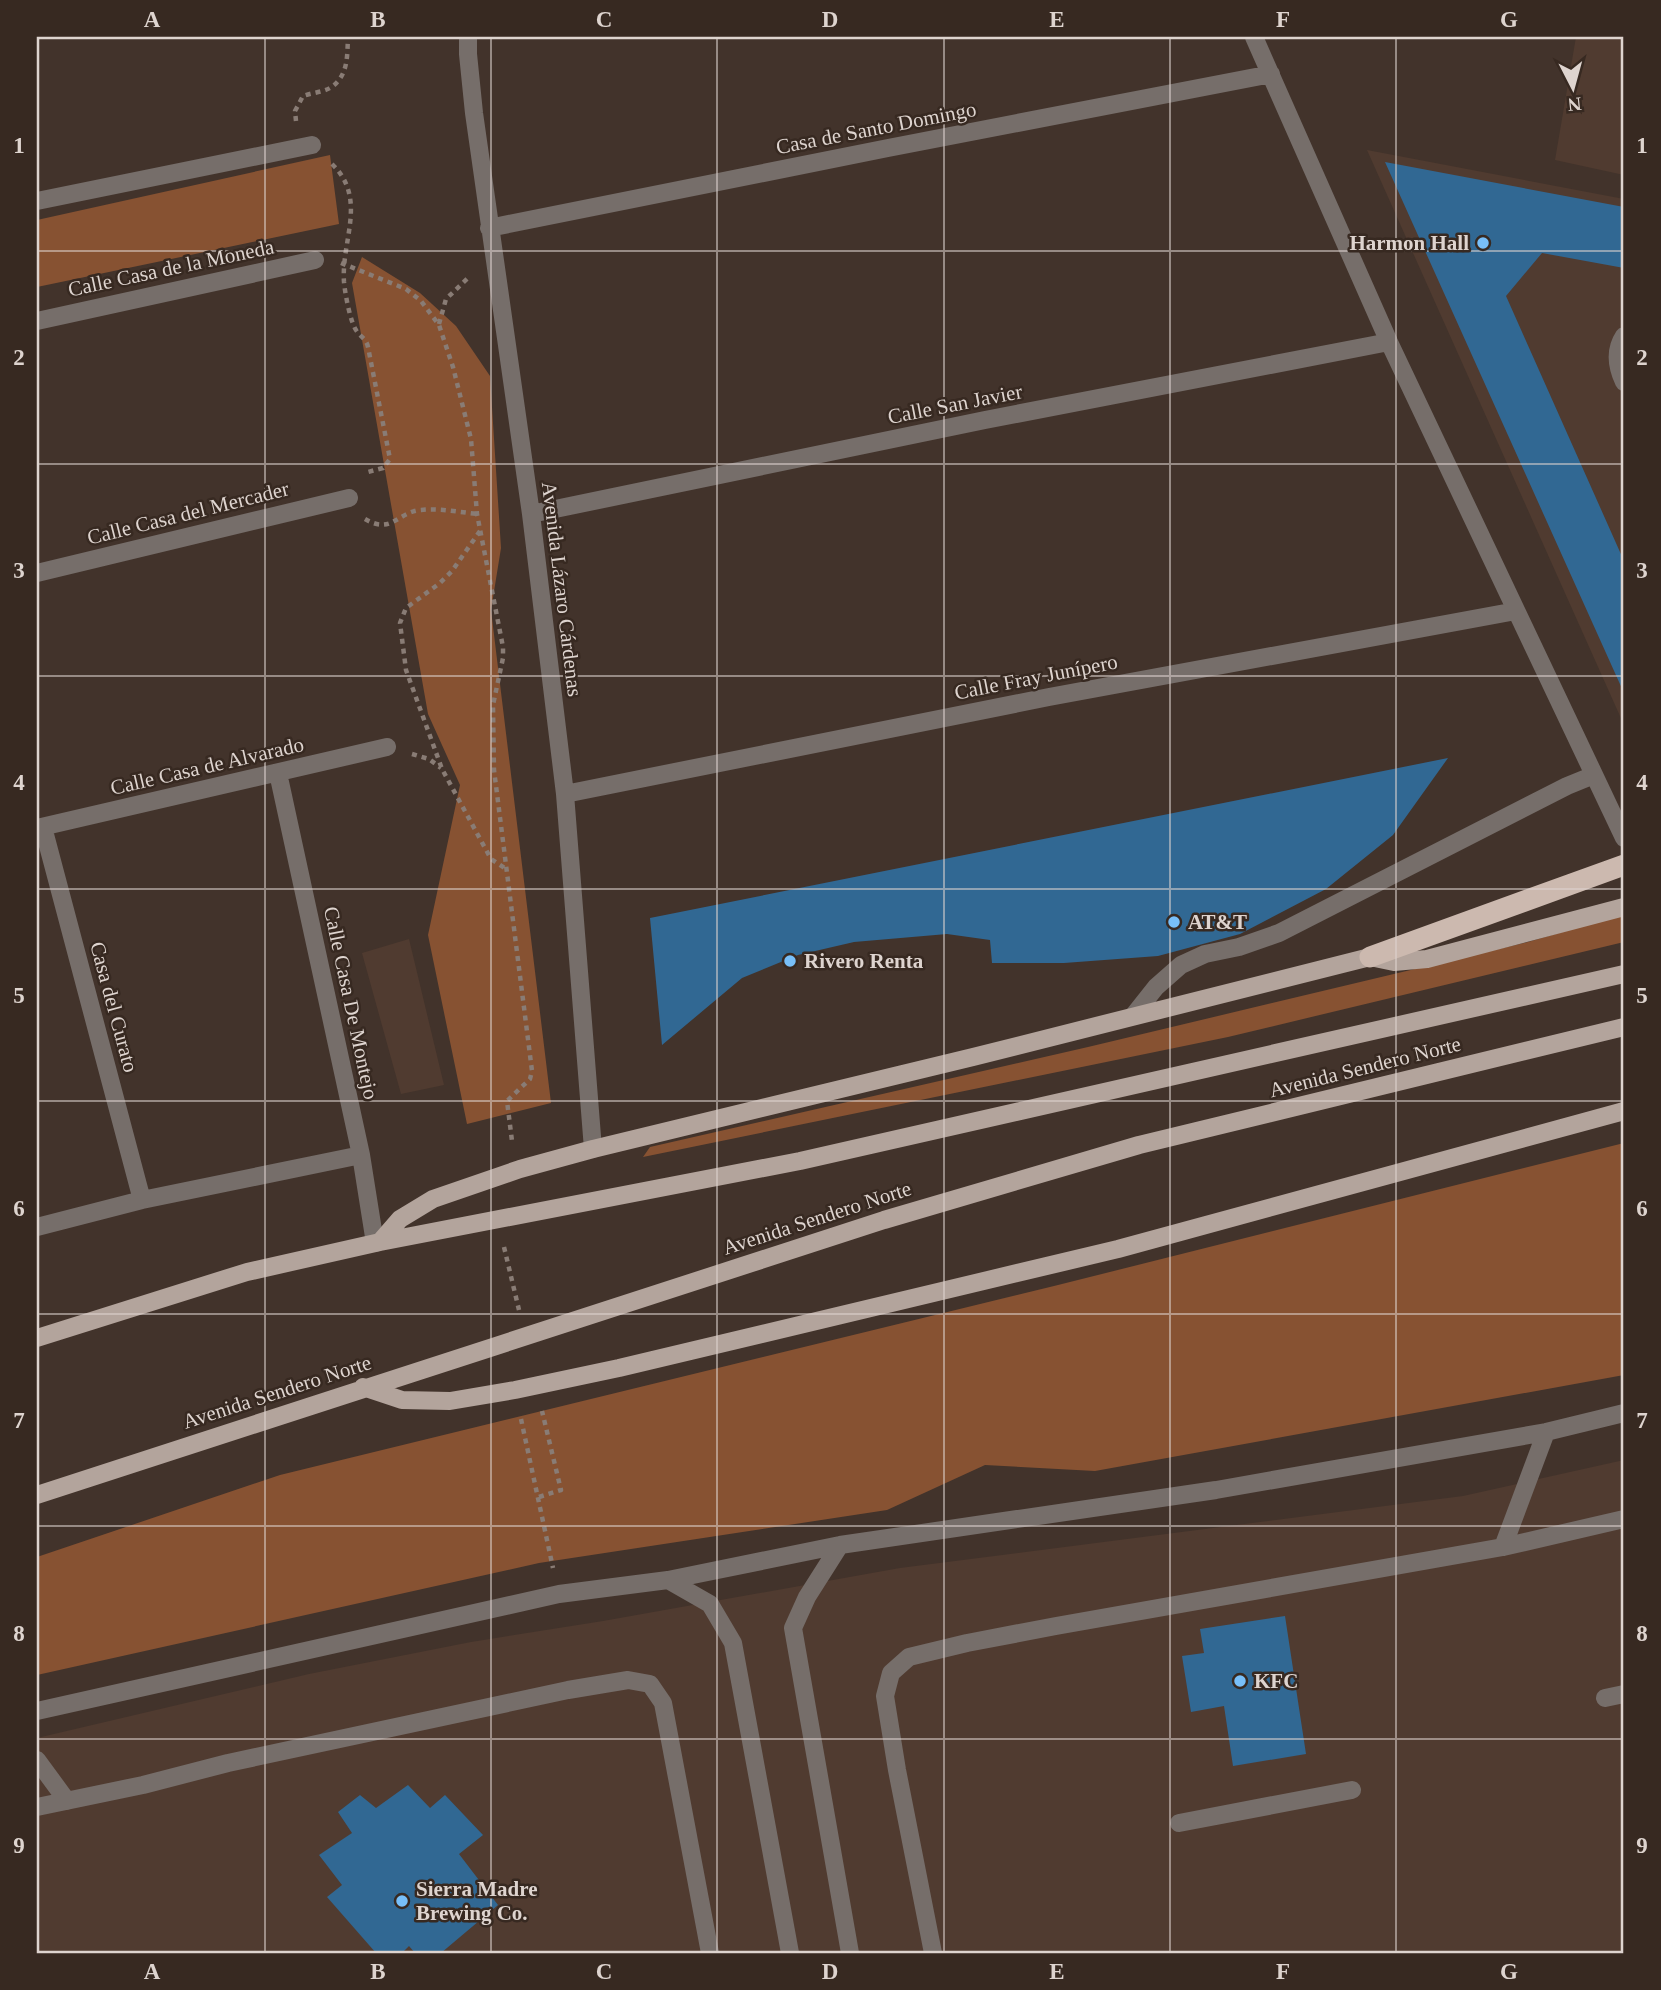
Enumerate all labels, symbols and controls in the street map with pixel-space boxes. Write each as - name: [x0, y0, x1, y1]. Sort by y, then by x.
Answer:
- text: A: [144, 7, 161, 32]
- text: B: [370, 7, 386, 32]
- text: C: [596, 7, 612, 32]
- text: D: [822, 7, 838, 32]
- text: E: [1049, 7, 1065, 32]
- text: F: [1276, 7, 1290, 32]
- text: G: [1500, 7, 1518, 32]
- north arrow: [1538, 52, 1608, 122]
- text: N: [1567, 93, 1583, 116]
- street label: Casa de Santo Domingo: [774, 97, 978, 159]
- text: 1: [13, 133, 25, 158]
- text: 1: [1636, 133, 1648, 158]
- place label: Harmon Hall: [1349, 231, 1469, 255]
- street label: Calle Casa de la Moneda: [66, 234, 277, 302]
- marker: Harmon Hall: [1475, 235, 1491, 251]
- text: 2: [13, 345, 25, 370]
- text: 2: [1636, 345, 1648, 370]
- street label: Calle San Javier: [886, 379, 1024, 429]
- street label: Calle Casa del Mercader: [85, 476, 291, 550]
- street label: Avenida Lázaro Cárdenas: [537, 480, 587, 698]
- text: 3: [13, 558, 25, 583]
- text: 3: [1636, 558, 1648, 583]
- street label: Calle Fray Junípero: [952, 649, 1120, 705]
- street label: Calle Casa de Alvarado: [108, 732, 306, 800]
- text: 4: [13, 770, 25, 795]
- text: 4: [1636, 770, 1648, 795]
- street label: Calle Casa De Montejo: [319, 904, 383, 1102]
- place label: AT&T: [1188, 910, 1247, 934]
- marker: AT&T: [1166, 914, 1182, 930]
- street label: Casa del Curato: [85, 939, 143, 1075]
- place label: Rivero Renta: [804, 949, 924, 973]
- marker: Rivero Renta: [782, 953, 798, 969]
- text: 5: [13, 983, 25, 1008]
- text: 5: [1636, 983, 1648, 1008]
- street label: Avenida Sendero Norte: [1267, 1032, 1463, 1102]
- street label: Avenida Sendero Norte: [720, 1176, 914, 1260]
- text: 6: [13, 1196, 25, 1221]
- text: 6: [1636, 1196, 1648, 1221]
- street label: Avenida Sendero Norte: [180, 1350, 374, 1434]
- text: 7: [13, 1408, 25, 1433]
- text: 7: [1636, 1408, 1648, 1433]
- text: 8: [13, 1621, 25, 1646]
- text: 8: [1636, 1621, 1648, 1646]
- place label: KFC: [1254, 1669, 1298, 1693]
- marker: KFC: [1232, 1673, 1248, 1689]
- text: 9: [13, 1833, 25, 1858]
- text: 9: [1636, 1833, 1648, 1858]
- place label: Sierra Madre Brewing Co.: [416, 1877, 538, 1925]
- marker: Sierra Madre Brewing Co.: [394, 1893, 410, 1909]
- text: A: [144, 1959, 161, 1984]
- text: B: [370, 1959, 386, 1984]
- text: C: [596, 1959, 612, 1984]
- text: D: [822, 1959, 838, 1984]
- text: E: [1049, 1959, 1065, 1984]
- text: F: [1276, 1959, 1290, 1984]
- text: G: [1500, 1959, 1518, 1984]

